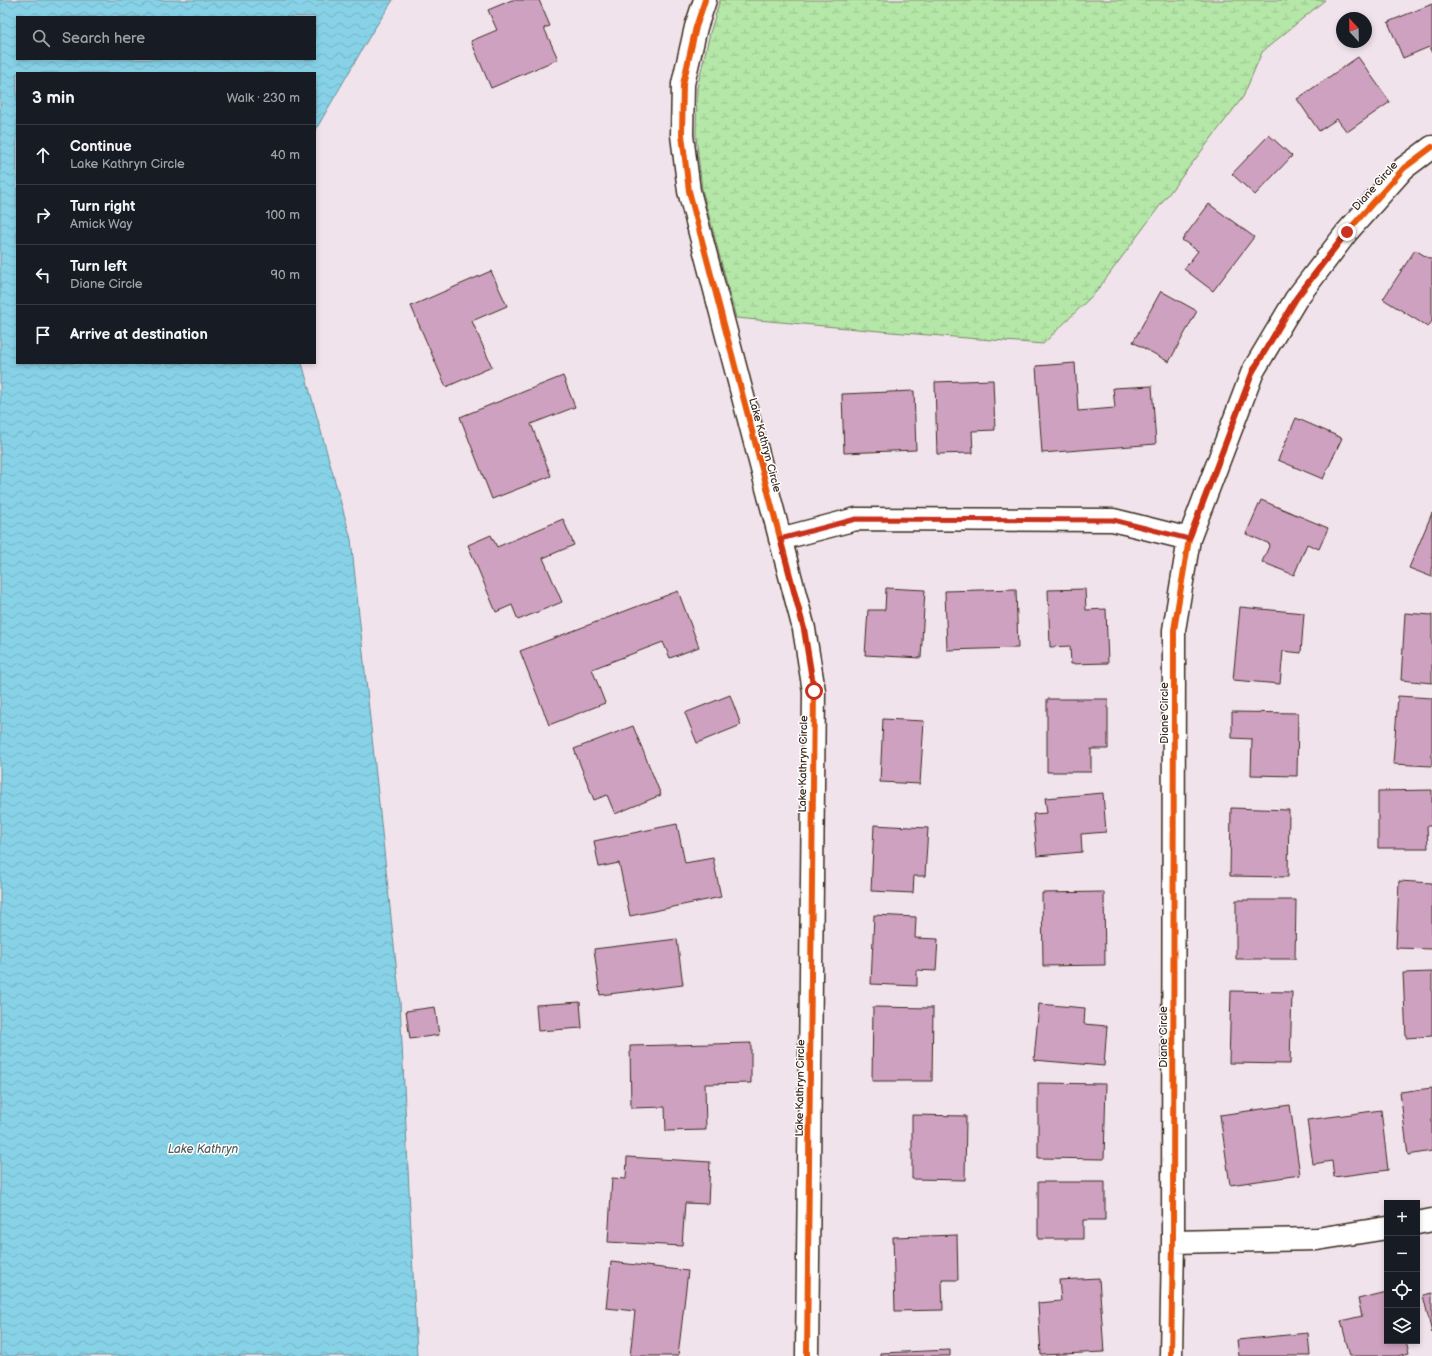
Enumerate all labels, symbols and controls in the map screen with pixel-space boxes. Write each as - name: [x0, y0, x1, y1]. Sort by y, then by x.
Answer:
- north arrow: [1336, 12, 1372, 48]
- search box: [16, 16, 316, 60]
- icon: search: [30, 27, 52, 49]
- text: Search here: [62, 29, 145, 48]
- text: 3 min: [32, 88, 75, 108]
- text: Walk · 230 m: [226, 90, 300, 106]
- text: Continue: [70, 137, 132, 156]
- icon: ahead: [32, 144, 54, 166]
- text: 40 m: [270, 147, 300, 163]
- text: Lake Kathryn Circle: [70, 156, 185, 172]
- street label: Diane Circle: [1350, 158, 1401, 213]
- text: Turn right: [70, 197, 135, 216]
- icon: right: [32, 204, 54, 226]
- text: 100 m: [265, 207, 300, 223]
- text: Amick Way: [70, 216, 132, 232]
- route end: [1338, 223, 1356, 241]
- text: Turn left: [70, 257, 127, 276]
- icon: left: [32, 264, 54, 286]
- text: 90 m: [271, 267, 300, 283]
- text: Diane Circle: [70, 276, 143, 292]
- icon: arrive: [32, 324, 54, 346]
- text: Arrive at destination: [70, 325, 208, 344]
- street label: Lake Kathryn Circle: [746, 396, 784, 494]
- route start: [805, 682, 823, 700]
- street label: Diane Circle: [1158, 682, 1171, 744]
- street label: Lake Kathryn Circle: [796, 715, 810, 813]
- street label: Diane Circle: [1157, 1006, 1170, 1068]
- street label: Lake Kathryn Circle: [793, 1039, 807, 1137]
- water label: Lake Kathryn: [168, 1142, 239, 1157]
- map controls: [1384, 1200, 1420, 1344]
- button: +: [1384, 1200, 1420, 1236]
- button: −: [1384, 1236, 1420, 1272]
- button: locate: [1384, 1272, 1420, 1308]
- button: layers: [1384, 1308, 1420, 1344]

